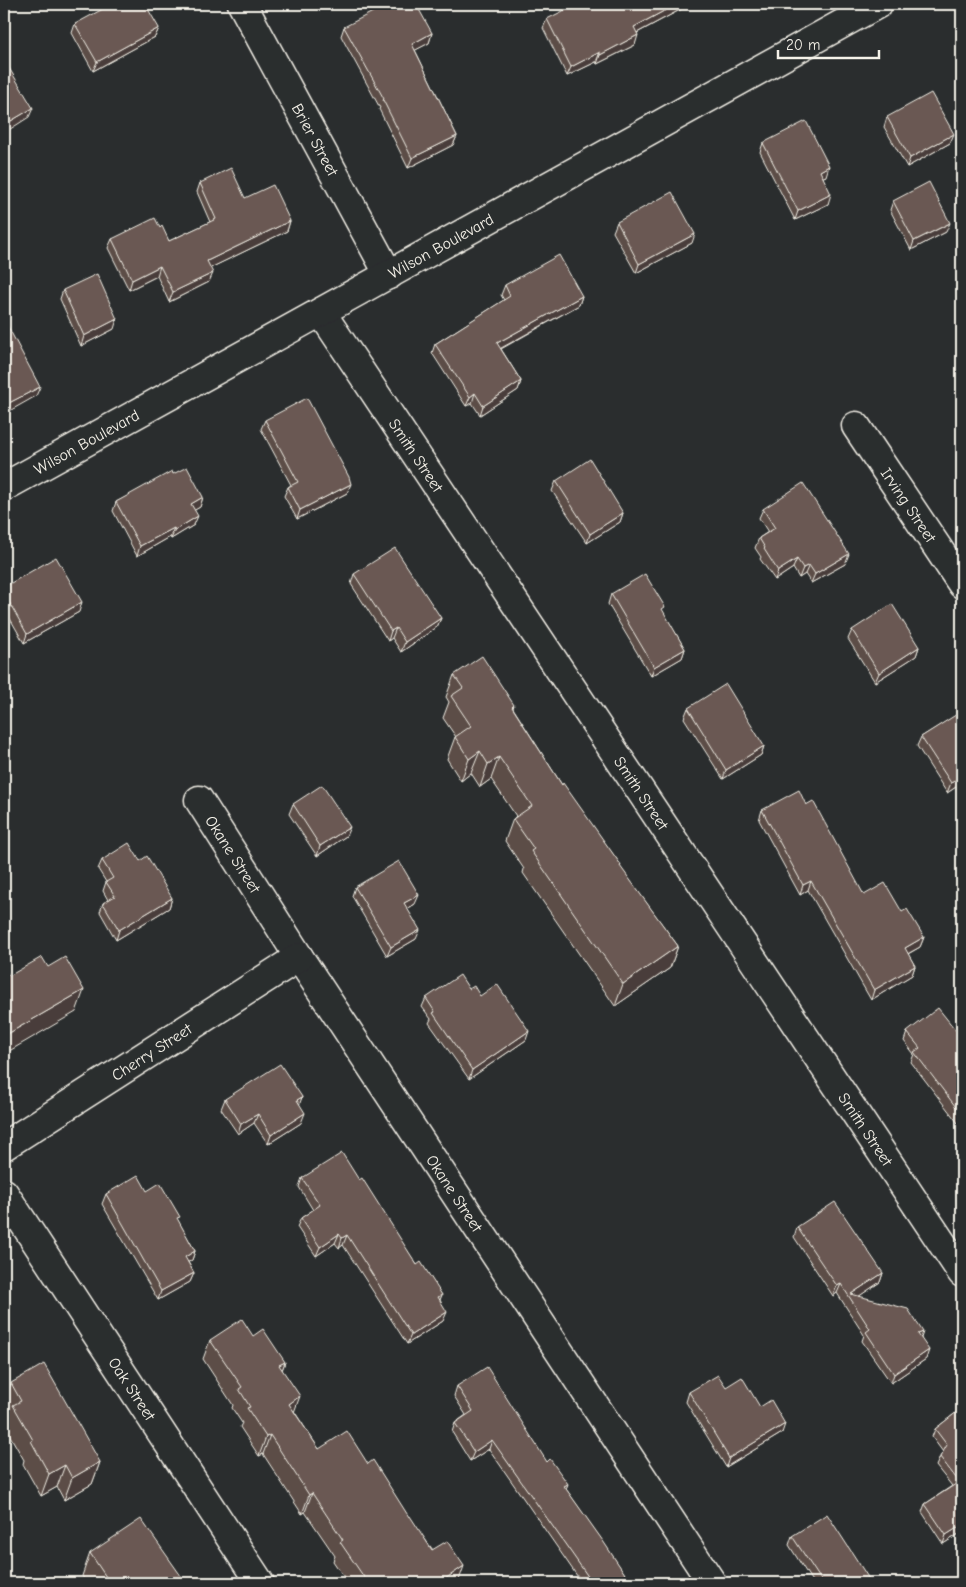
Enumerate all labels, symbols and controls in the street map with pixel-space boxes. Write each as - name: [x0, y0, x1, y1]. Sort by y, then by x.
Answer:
- scale bar: [778, 28, 880, 60]
- text: 20 m: [786, 36, 820, 54]
- street label: Brier Street: [288, 100, 342, 180]
- street label: Wilson Boulevard: [385, 210, 497, 283]
- street label: Wilson Boulevard: [31, 406, 143, 479]
- street label: Smith Street: [385, 416, 447, 496]
- street label: Irving Street: [877, 465, 940, 546]
- street label: Smith Street: [610, 753, 672, 834]
- street label: Okane Street: [201, 812, 264, 897]
- street label: Cherry Street: [108, 1020, 196, 1085]
- street label: Smith Street: [834, 1089, 896, 1170]
- street label: Okane Street: [422, 1152, 486, 1236]
- street label: Oak Street: [104, 1354, 159, 1424]

